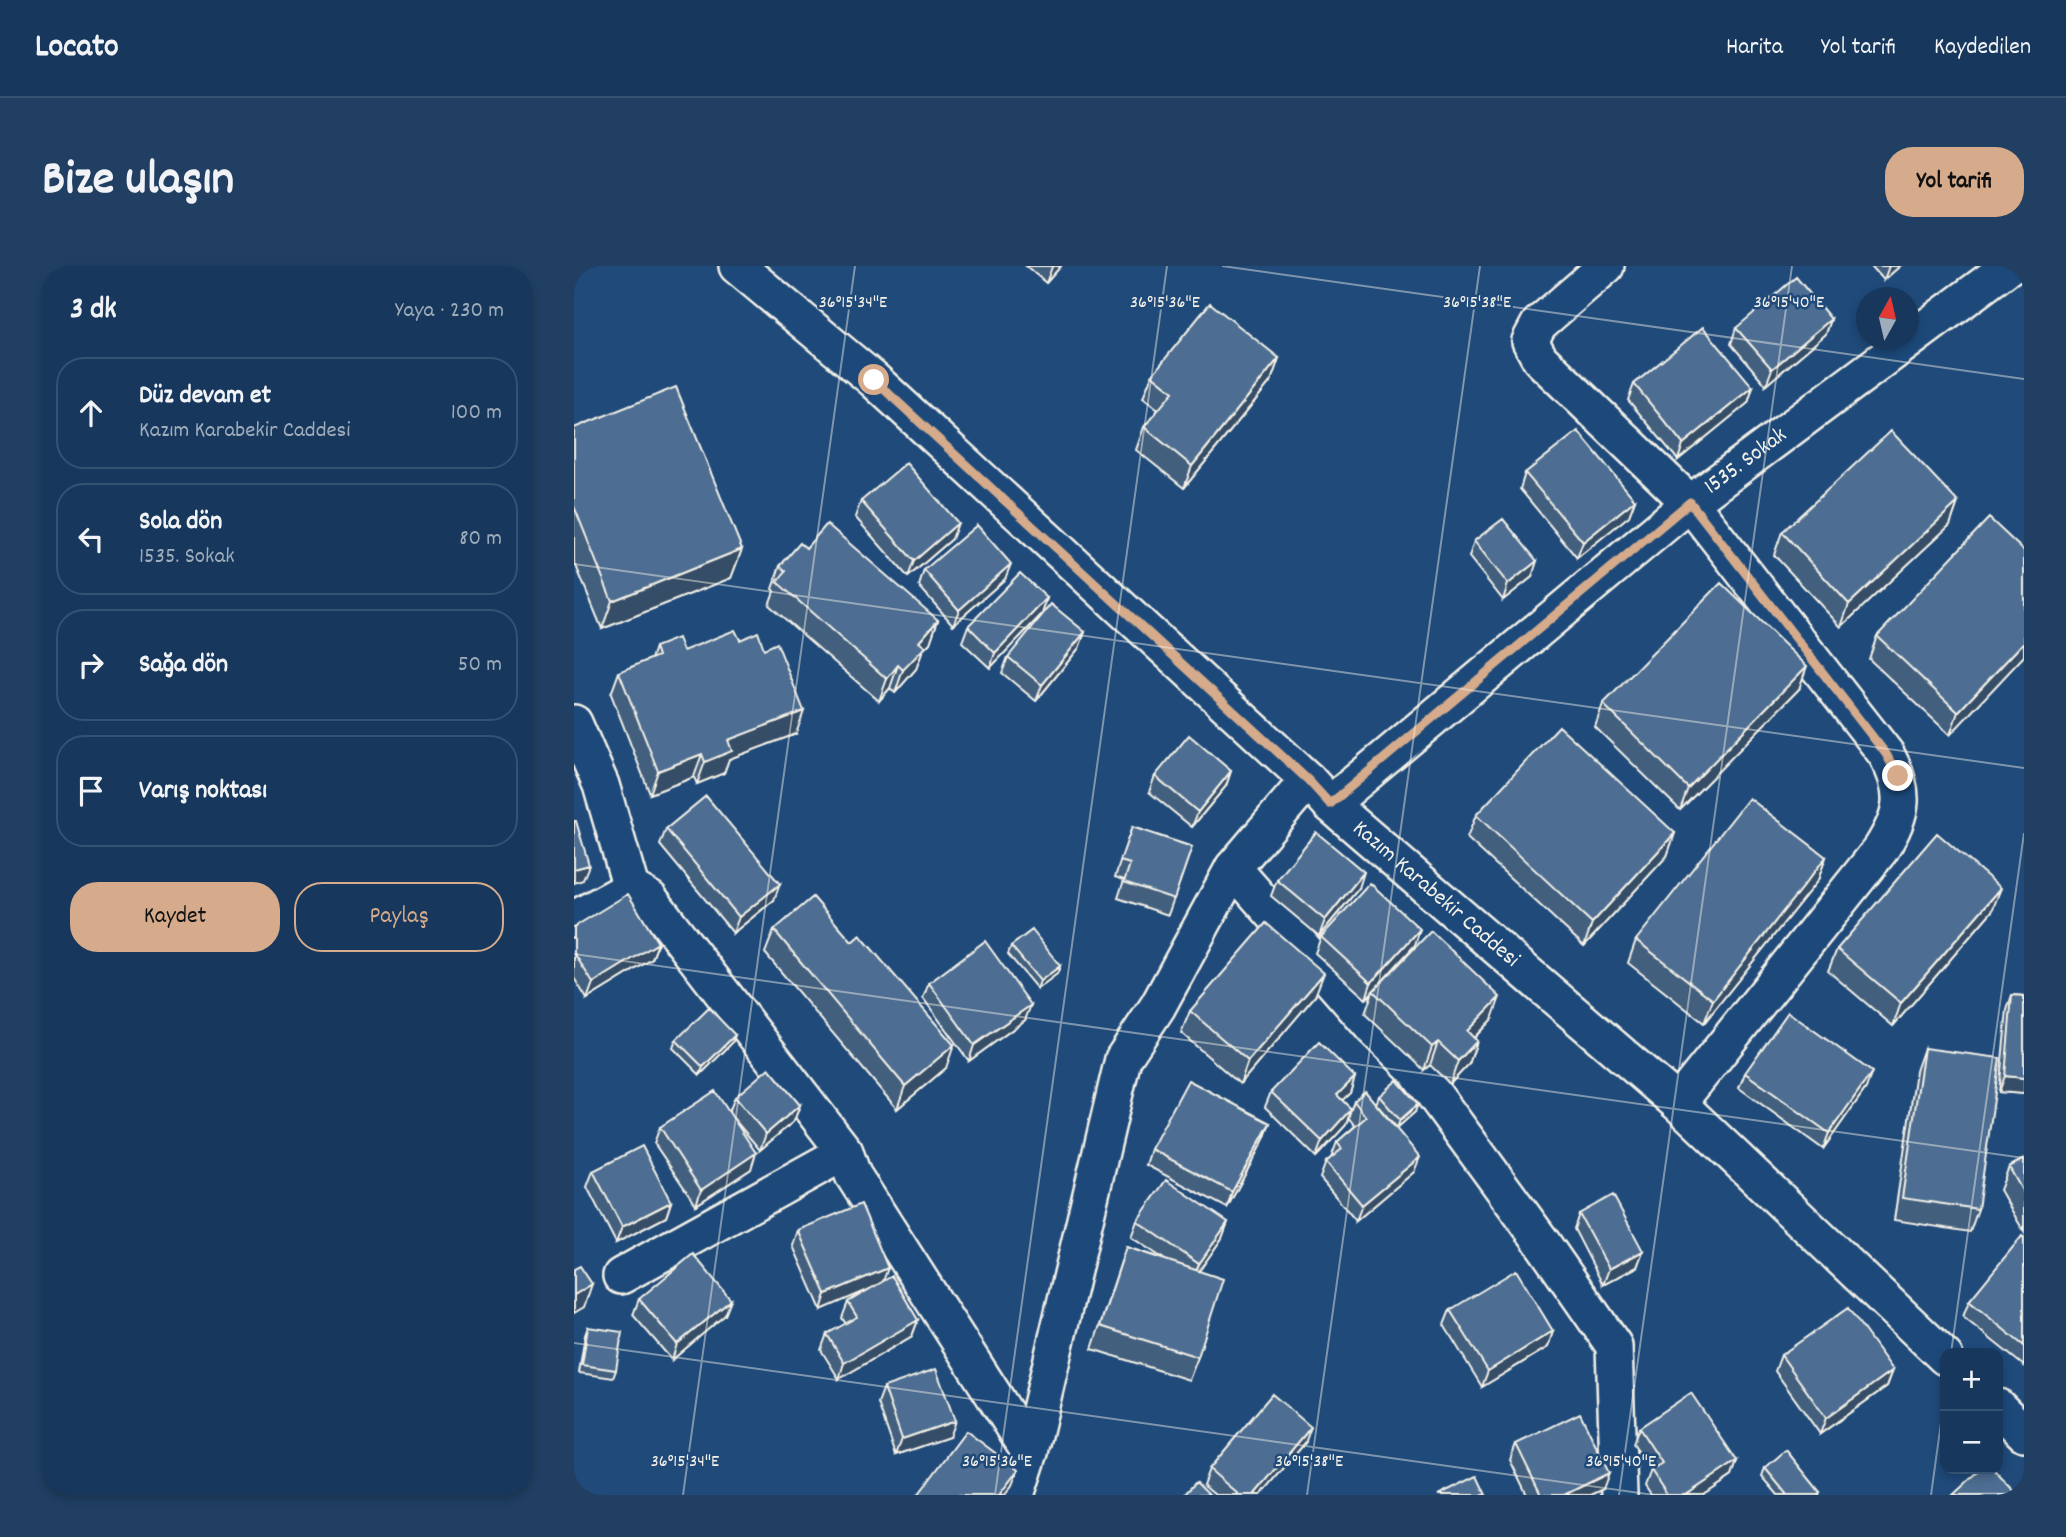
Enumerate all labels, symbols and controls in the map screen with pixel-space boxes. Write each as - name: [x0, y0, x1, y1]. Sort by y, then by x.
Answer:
- text: Locato: [35, 25, 119, 72]
- text: Harita: [1726, 31, 1783, 65]
- text: Yol tarifi: [1821, 31, 1896, 65]
- text: Kaydedilen: [1934, 31, 2031, 65]
- text: Bize ulaşın: [42, 147, 234, 217]
- button: Yol tarifi: [1885, 147, 2024, 217]
- north arrow: [1856, 287, 1919, 350]
- text: 3 dk: [70, 290, 117, 333]
- text: 36°15'34"E: [819, 291, 887, 316]
- text: 36°15'36"E: [1130, 291, 1200, 316]
- text: 36°15'38"E: [1443, 291, 1511, 316]
- text: 36°15'40"E: [1754, 291, 1824, 316]
- text: Yaya · 230 m: [395, 295, 504, 328]
- route start: [858, 364, 889, 395]
- text: Düz devam et: [139, 378, 271, 415]
- icon: ahead: [72, 394, 110, 432]
- text: 100 m: [451, 397, 502, 430]
- text: Kazım Karabekir Caddesi: [139, 415, 350, 448]
- street label: 1535. Sokak: [1698, 420, 1794, 503]
- text: Sola dön: [139, 504, 222, 541]
- icon: left: [72, 520, 110, 558]
- text: 80 m: [459, 523, 502, 556]
- text: 1535. Sokak: [139, 541, 235, 574]
- icon: right: [72, 646, 110, 684]
- text: Sağa dön: [139, 647, 228, 684]
- text: 50 m: [458, 649, 502, 682]
- route end: [1882, 760, 1913, 791]
- icon: arrive: [72, 772, 110, 810]
- text: Varış noktası: [139, 773, 267, 810]
- street label: Kazım Karabekir Caddesi: [1344, 813, 1526, 976]
- button: Kaydet: [70, 882, 280, 952]
- button: Paylaş: [294, 882, 504, 952]
- map controls: [1940, 1348, 2003, 1474]
- button: +: [1940, 1348, 2003, 1411]
- button: −: [1940, 1411, 2003, 1474]
- text: 36°15'34"E: [651, 1450, 719, 1475]
- text: 36°15'36"E: [962, 1450, 1032, 1475]
- text: 36°15'38"E: [1275, 1450, 1343, 1475]
- text: 36°15'40"E: [1586, 1450, 1656, 1475]

